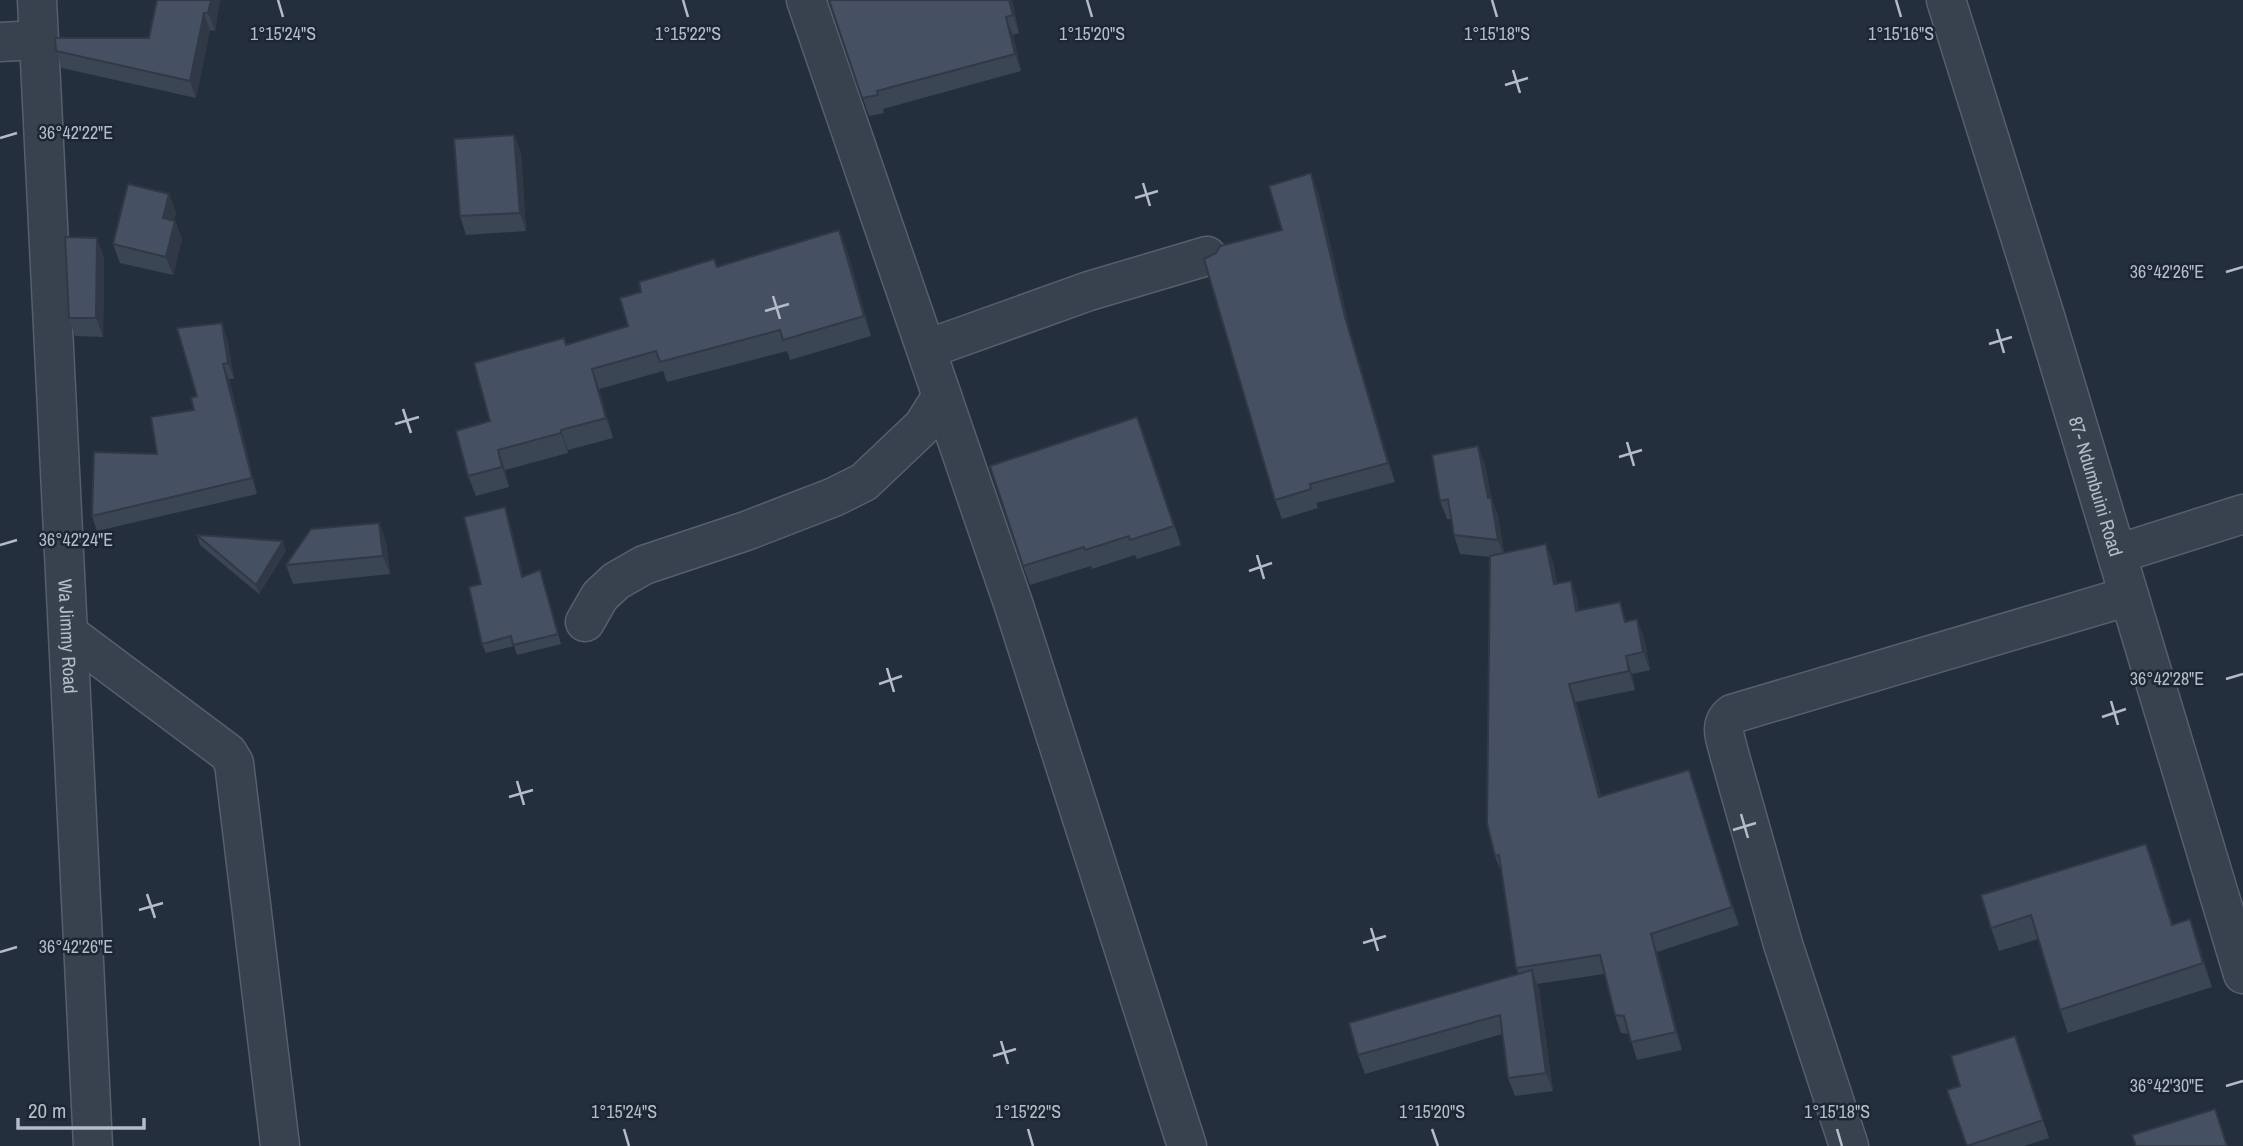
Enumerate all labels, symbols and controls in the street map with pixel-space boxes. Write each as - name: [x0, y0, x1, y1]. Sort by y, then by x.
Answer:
- text: 1°15'24"S: [250, 21, 316, 46]
- text: 1°15'22"S: [655, 21, 721, 46]
- text: 1°15'20"S: [1059, 21, 1125, 46]
- text: 1°15'18"S: [1464, 21, 1530, 46]
- text: 1°15'16"S: [1868, 21, 1934, 46]
- text: 36°42'22"E: [39, 120, 113, 145]
- text: 36°42'26"E: [2130, 259, 2204, 284]
- street label: 87- Ndumbuini Road: [2063, 413, 2129, 559]
- text: 36°42'24"E: [39, 527, 113, 552]
- street label: Wa Jimmy Road: [52, 578, 84, 694]
- text: 36°42'28"E: [2130, 666, 2204, 691]
- text: 36°42'26"E: [39, 934, 113, 959]
- text: 36°42'30"E: [2130, 1073, 2204, 1098]
- scale bar: [18, 1086, 144, 1130]
- text: 20 m: [28, 1096, 66, 1125]
- text: 1°15'24"S: [591, 1099, 657, 1124]
- text: 1°15'22"S: [995, 1099, 1061, 1124]
- text: 1°15'20"S: [1399, 1099, 1465, 1124]
- text: 1°15'18"S: [1804, 1099, 1870, 1124]

